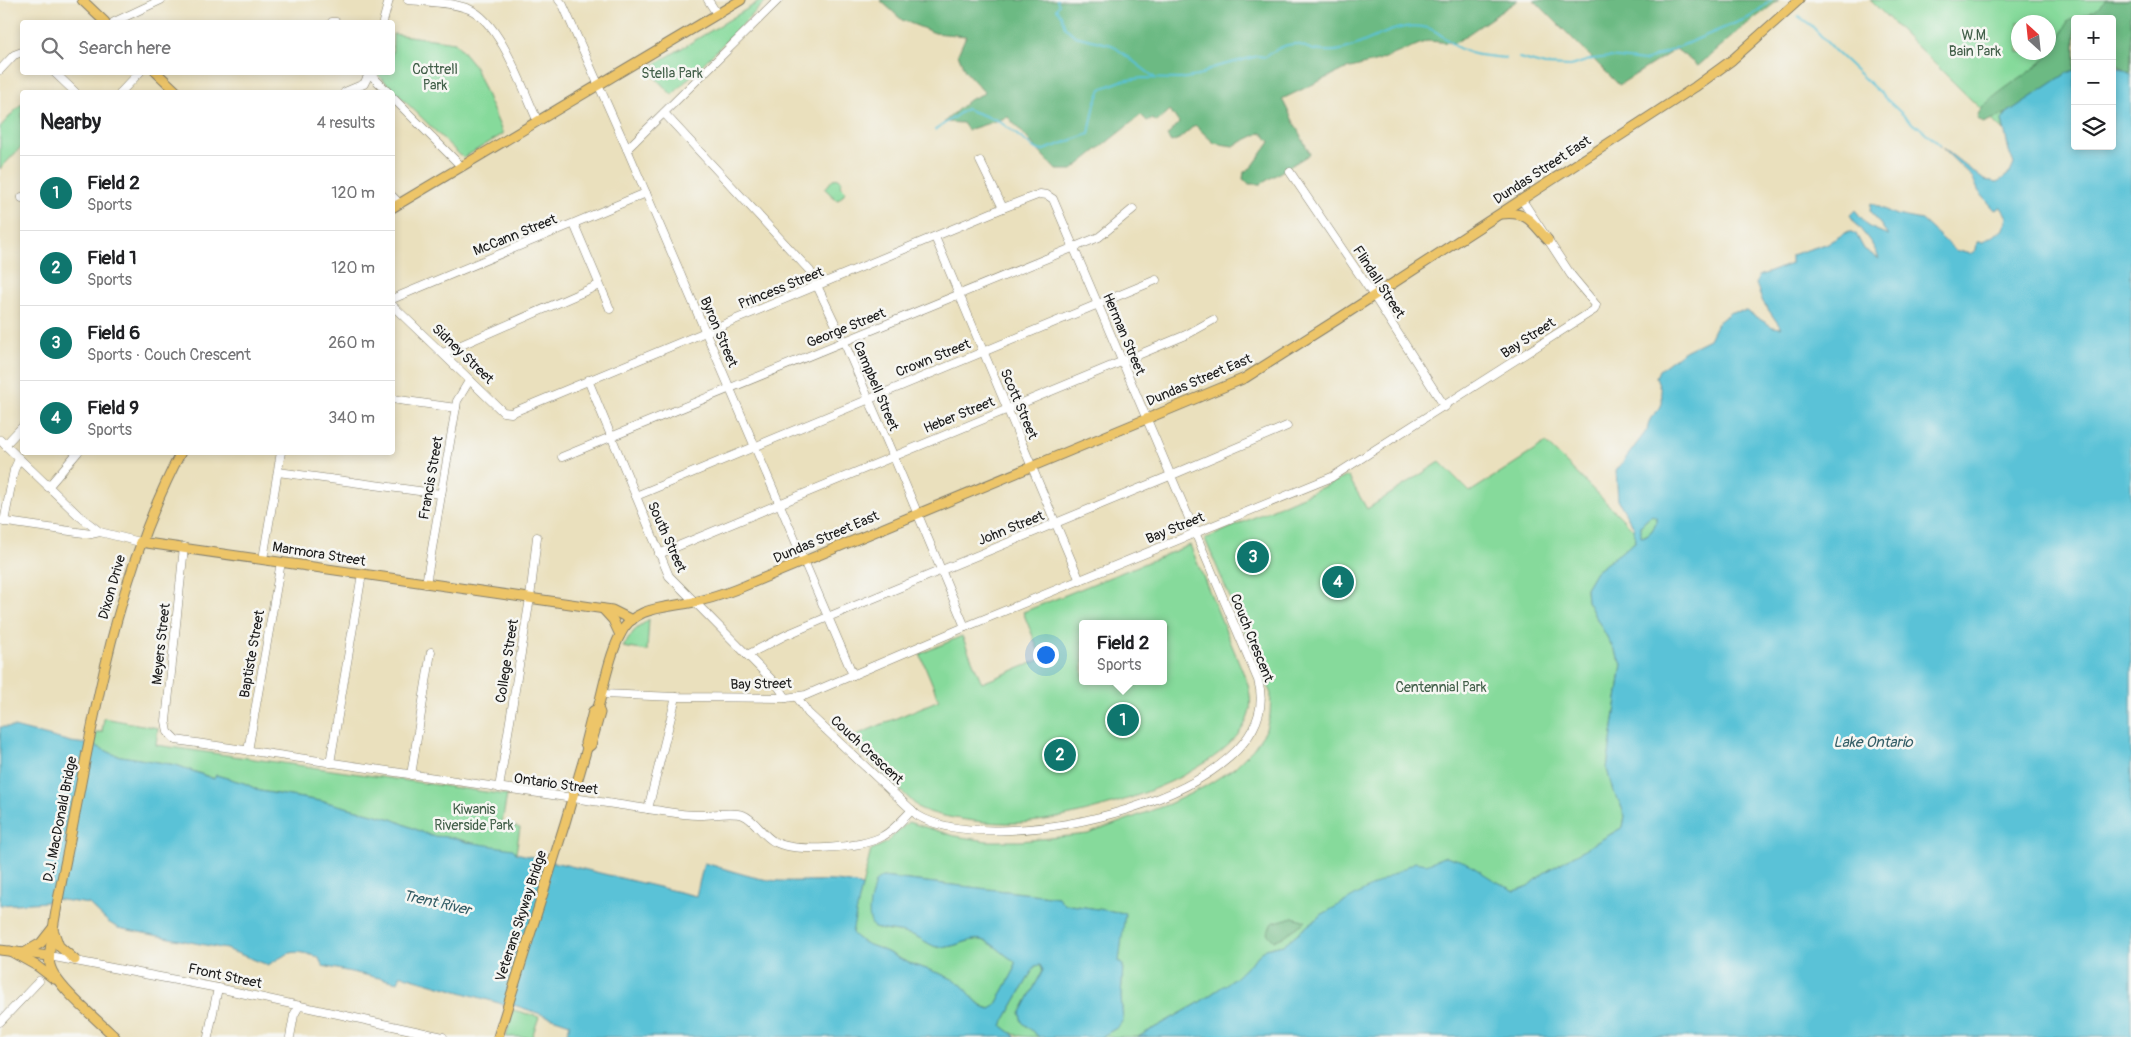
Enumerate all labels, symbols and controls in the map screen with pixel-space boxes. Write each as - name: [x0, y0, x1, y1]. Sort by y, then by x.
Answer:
- north arrow: [2011, 15, 2056, 60]
- map controls: [2071, 15, 2116, 150]
- button: +: [2071, 15, 2116, 60]
- search box: [20, 20, 395, 75]
- park label: W.M. Bain Park: [1949, 27, 2001, 60]
- icon: search: [38, 34, 66, 62]
- text: Search here: [78, 36, 171, 60]
- button: −: [2071, 60, 2116, 105]
- park label: Cottrell Park: [412, 61, 458, 94]
- park label: Stella Park: [641, 65, 703, 82]
- button: layers: [2071, 105, 2116, 150]
- text: Nearby: [40, 109, 101, 136]
- text: 4 results: [317, 113, 375, 133]
- street label: Dundas Street East: [1490, 132, 1594, 208]
- text: Field 2: [87, 171, 140, 195]
- text: 1: [53, 183, 59, 203]
- text: 120 m: [331, 183, 375, 203]
- text: Sports: [87, 195, 132, 215]
- street label: McCann Street: [471, 210, 560, 260]
- street label: Flindall Street: [1349, 243, 1409, 322]
- text: Field 1: [87, 246, 137, 270]
- text: 2: [52, 258, 60, 278]
- text: 120 m: [331, 258, 375, 278]
- street label: Princess Street: [736, 263, 826, 313]
- text: Sports: [87, 270, 132, 290]
- street label: Herman Street: [1099, 290, 1149, 378]
- street label: Byron Street: [697, 294, 742, 370]
- street label: George Street: [804, 304, 888, 352]
- street label: Bay Street: [1498, 314, 1559, 362]
- street label: Sidney Street: [429, 320, 498, 388]
- text: Field 6: [87, 321, 140, 345]
- text: 3: [52, 333, 60, 353]
- text: 260 m: [328, 333, 375, 353]
- street label: Crown Street: [893, 335, 973, 381]
- street label: Campbell Street: [849, 339, 903, 434]
- text: Sports · Couch Crescent: [87, 345, 251, 365]
- street label: Dundas Street East: [1144, 350, 1255, 410]
- street label: Scott Street: [997, 366, 1042, 442]
- street label: Heber Street: [921, 393, 997, 437]
- text: Field 9: [87, 396, 139, 420]
- text: 4: [51, 408, 61, 428]
- text: 340 m: [328, 408, 375, 428]
- text: Sports: [87, 420, 132, 440]
- street label: Francis Street: [415, 435, 447, 521]
- street label: South Street: [644, 499, 690, 575]
- street label: Dundas Street East: [771, 507, 882, 567]
- street label: John Street: [975, 507, 1047, 549]
- street label: Bay Street: [1143, 508, 1207, 547]
- street label: Marmora Street: [271, 538, 367, 570]
- pin: 3: [1237, 538, 1269, 576]
- street label: Dixon Drive: [95, 553, 129, 621]
- pin: 4: [1322, 563, 1354, 601]
- street label: Couch Crescent: [1227, 591, 1278, 685]
- street label: Meyers Street: [148, 602, 174, 686]
- street label: Baptiste Street: [236, 608, 268, 699]
- street label: College Street: [492, 618, 522, 704]
- popup: [1079, 620, 1167, 685]
- text: Field 2: [1097, 631, 1149, 655]
- your location: [1033, 642, 1059, 668]
- text: Sports: [1097, 655, 1141, 675]
- street label: Bay Street: [730, 675, 792, 693]
- park label: Centennial Park: [1395, 679, 1487, 696]
- pin: 1: [1107, 701, 1139, 739]
- street label: Couch Crescent: [827, 712, 907, 788]
- water label: Lake Ontario: [1833, 733, 1914, 752]
- pin: 2: [1044, 736, 1076, 774]
- street label: D.J. MacDonald Bridge: [39, 755, 81, 883]
- street label: Ontario Street: [513, 770, 600, 798]
- park label: Kiwanis Riverside Park: [434, 801, 514, 834]
- street label: Veterans Skyway Bridge: [492, 848, 550, 984]
- water label: Trent River: [401, 886, 474, 920]
- street label: Front Street: [187, 960, 264, 992]

